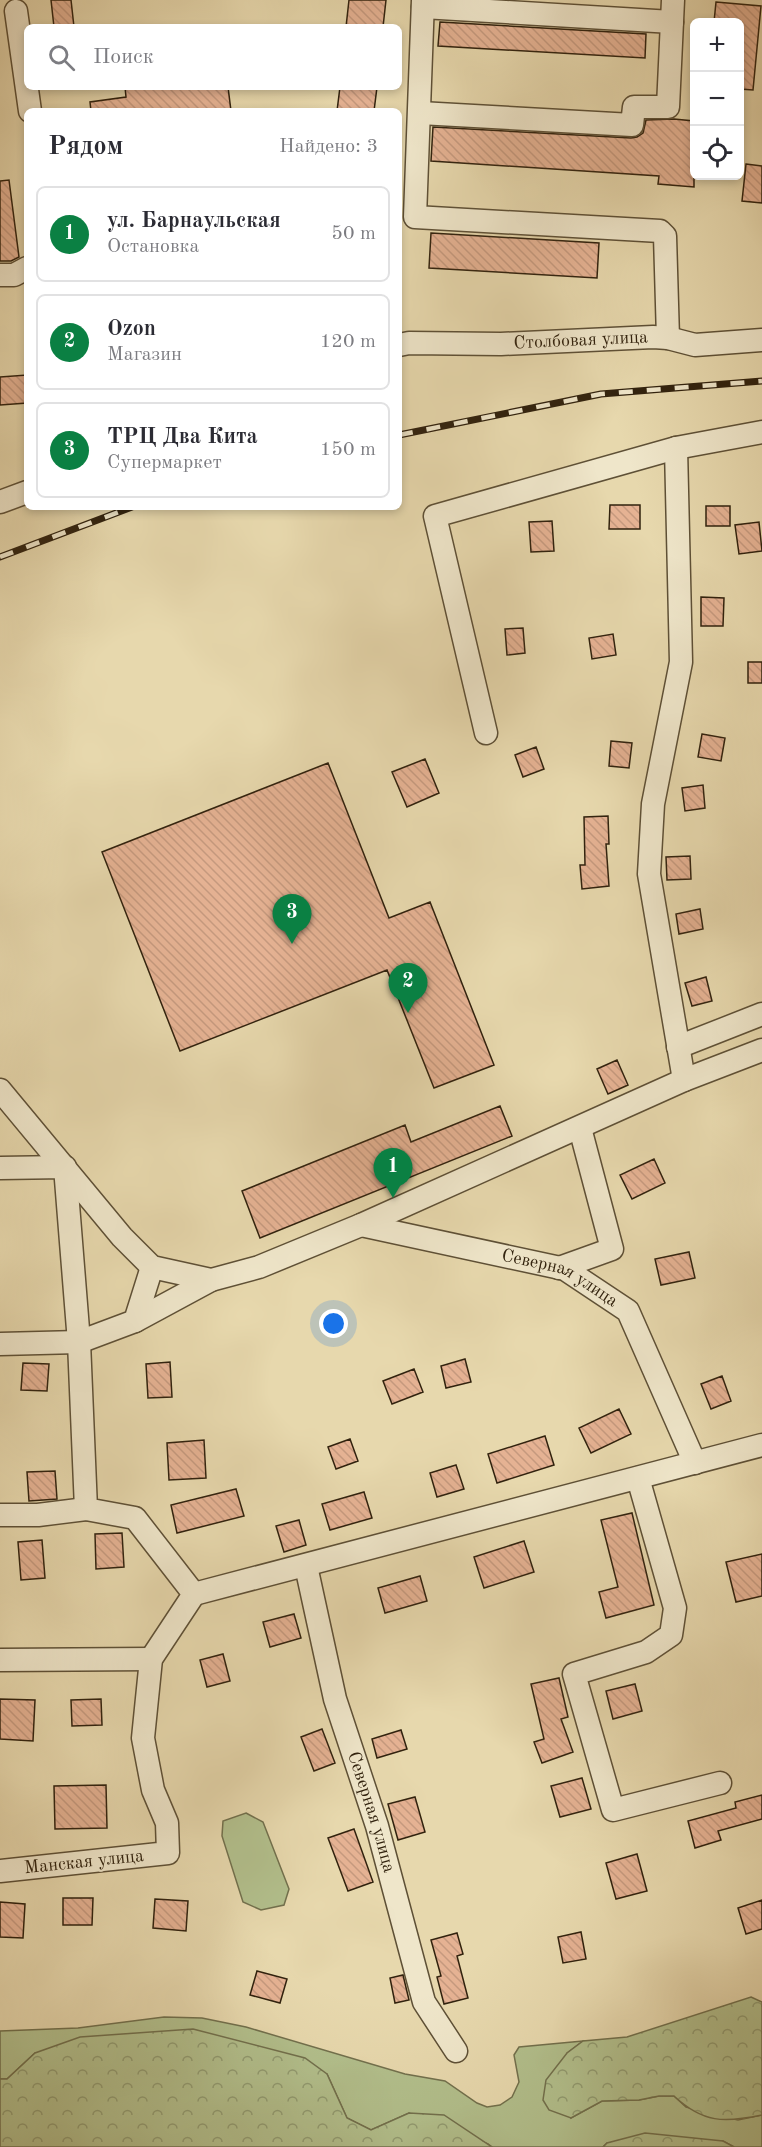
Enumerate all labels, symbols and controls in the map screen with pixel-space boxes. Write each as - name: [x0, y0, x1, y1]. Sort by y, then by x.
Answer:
- map controls: [690, 18, 744, 180]
- button: +: [690, 18, 744, 72]
- search box: [24, 24, 402, 90]
- icon: search: [45, 41, 78, 74]
- text: Поиск: [93, 46, 154, 68]
- button: −: [690, 72, 744, 126]
- button: locate: [690, 126, 744, 180]
- text: Рядом: [48, 134, 123, 160]
- text: Найдено: 3: [279, 137, 378, 157]
- text: ул. Барнаульская: [107, 210, 281, 232]
- text: 1: [64, 224, 75, 244]
- text: 50 m: [331, 224, 376, 244]
- text: Остановка: [107, 237, 199, 257]
- text: Ozon: [107, 318, 156, 340]
- street label: Столбовая улица: [513, 328, 648, 352]
- text: 2: [64, 332, 75, 352]
- text: 120 m: [320, 332, 376, 352]
- text: Магазин: [107, 345, 182, 365]
- text: ТРЦ Два Кита: [107, 426, 258, 448]
- text: 3: [64, 440, 75, 460]
- text: 150 m: [320, 440, 376, 460]
- text: Супермаркет: [107, 453, 222, 473]
- pin: 3: [272, 894, 312, 944]
- pin: 2: [388, 964, 428, 1013]
- pin: 1: [374, 1148, 412, 1198]
- street label: Северная улица: [500, 1247, 621, 1311]
- your location: [319, 1309, 348, 1338]
- street label: Северная улица: [344, 1749, 398, 1875]
- street label: Манская улица: [23, 1847, 145, 1877]

